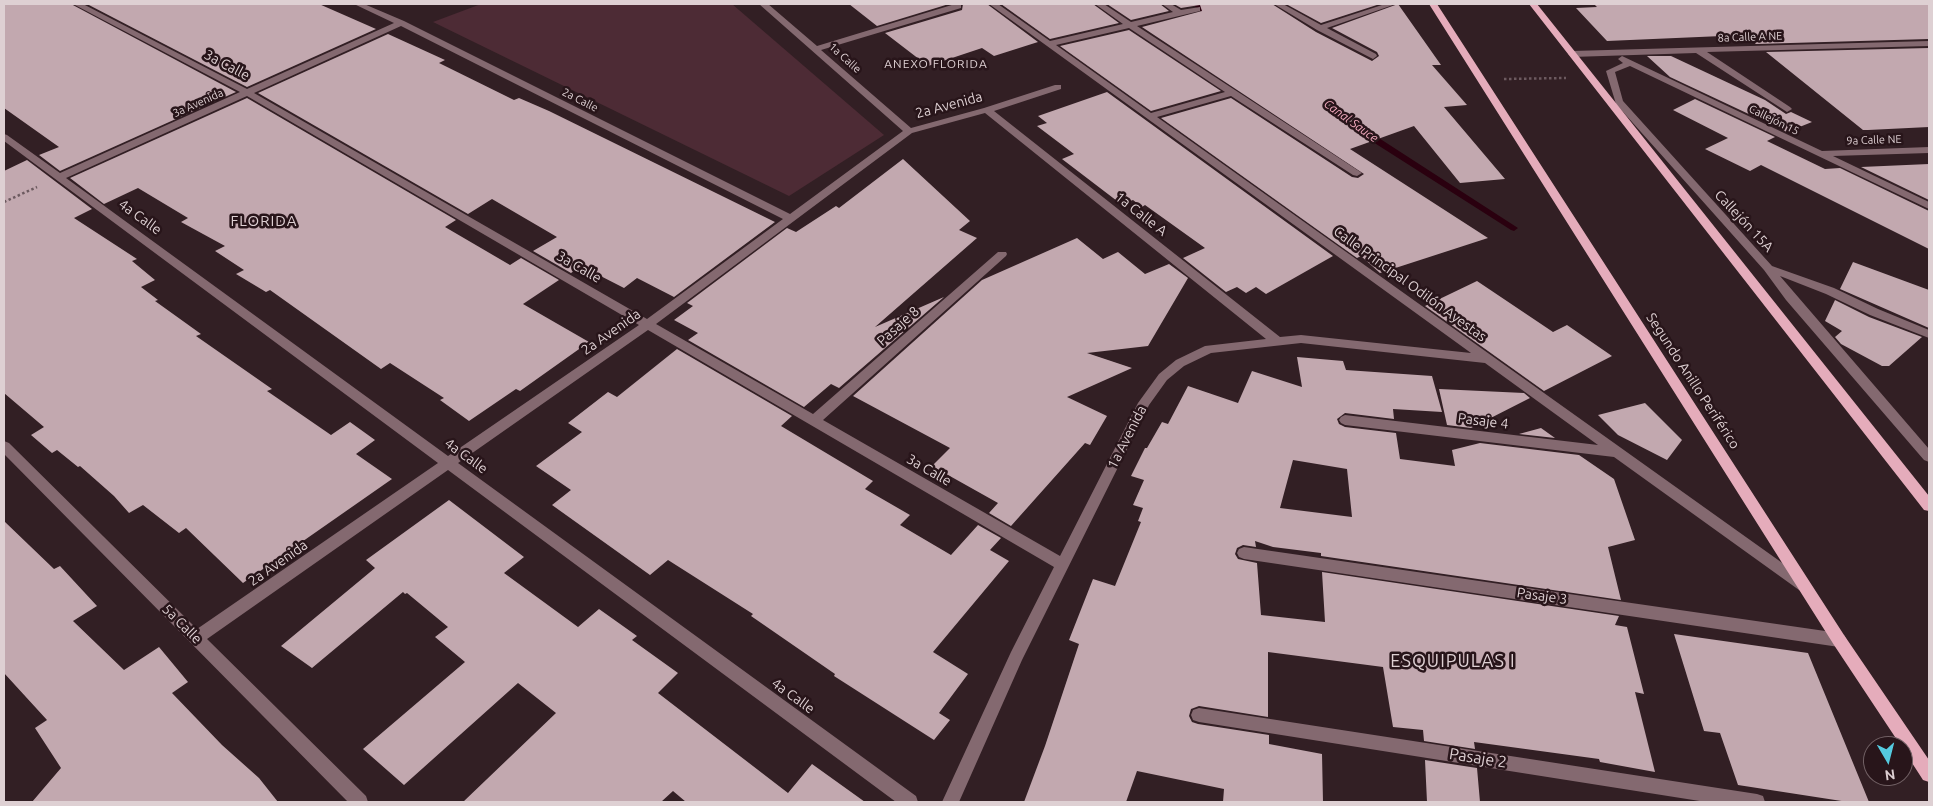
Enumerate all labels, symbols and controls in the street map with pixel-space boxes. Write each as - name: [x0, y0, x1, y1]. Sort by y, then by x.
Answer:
- street label: 8a Calle A NE: [1717, 29, 1783, 45]
- street label: 1a Calle: [826, 40, 864, 76]
- street label: 3a Calle: [201, 46, 253, 84]
- district label: ANEXO FLORIDA: [883, 57, 989, 71]
- street label: 2a Calle: [560, 85, 600, 115]
- street label: 3a Avenida: [171, 86, 225, 120]
- street label: 2a Avenida: [914, 88, 984, 122]
- water label: Canal Sauce: [1321, 97, 1381, 145]
- street label: Callejón 15: [1747, 102, 1801, 138]
- street label: 9a Calle NE: [1846, 132, 1902, 148]
- street label: Callejón 15A: [1711, 187, 1777, 255]
- street label: 1a Calle A: [1112, 188, 1170, 240]
- street label: 4a Calle: [115, 196, 165, 238]
- district label: FLORIDA: [230, 212, 298, 230]
- street label: Calle Principal Odilón Ayestas: [1330, 223, 1490, 345]
- street label: 3a Calle: [554, 247, 604, 287]
- street label: Pasaje 8: [873, 303, 923, 349]
- street label: 2a Avenida: [578, 305, 644, 359]
- street label: Segundo Anillo Periférico: [1643, 310, 1743, 452]
- street label: 1a Avenida: [1104, 403, 1150, 471]
- street label: Pasaje 4: [1457, 410, 1509, 432]
- street label: 4a Calle: [441, 435, 491, 477]
- street label: 3a Calle: [904, 450, 954, 490]
- street label: 2a Avenida: [245, 536, 311, 590]
- street label: Pasaje 3: [1516, 584, 1568, 608]
- street label: 5a Calle: [159, 601, 205, 647]
- district label: ESQUIPULAS I: [1389, 650, 1517, 672]
- street label: 4a Calle: [768, 675, 818, 717]
- north arrow: [1863, 736, 1913, 786]
- street label: Pasaje 2: [1448, 744, 1508, 772]
- text: N: [1884, 766, 1896, 784]

